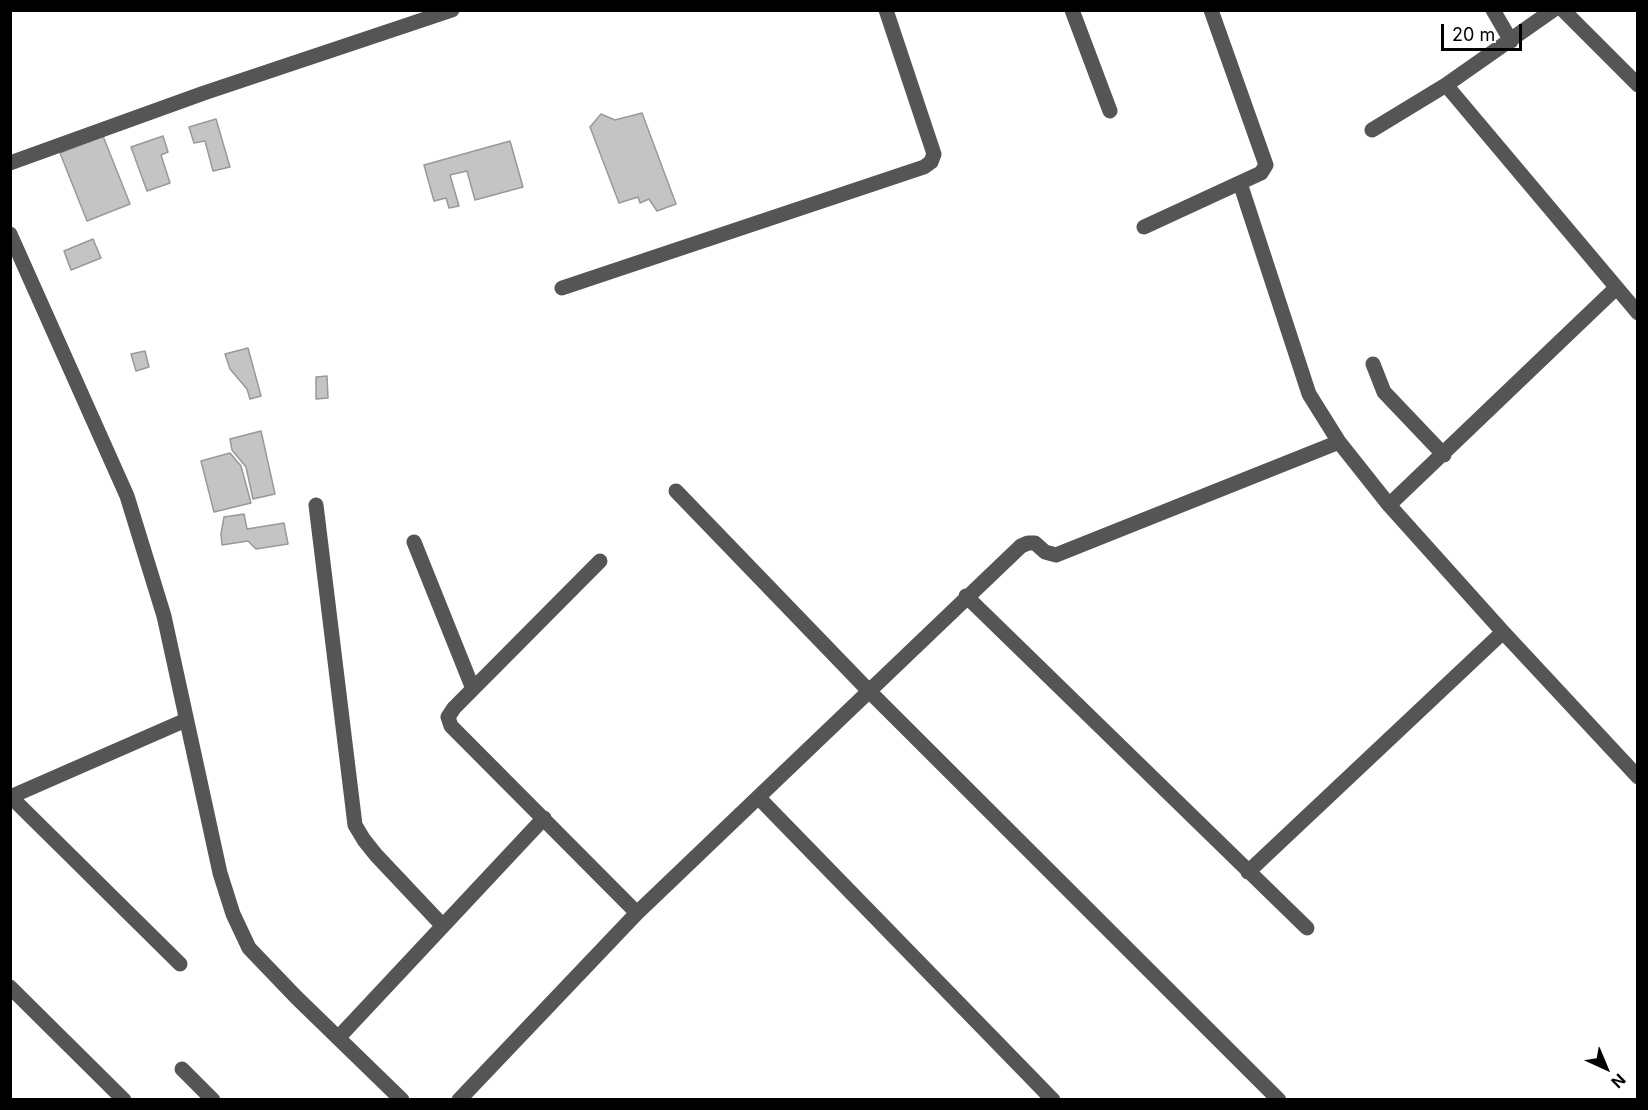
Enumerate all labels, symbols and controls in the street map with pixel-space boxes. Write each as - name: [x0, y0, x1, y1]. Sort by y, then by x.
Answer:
- scale bar: [1444, 12, 1525, 50]
- text: 20 m: [1452, 24, 1495, 45]
- north arrow: [1576, 1038, 1636, 1098]
- text: N: [1607, 1070, 1630, 1092]

